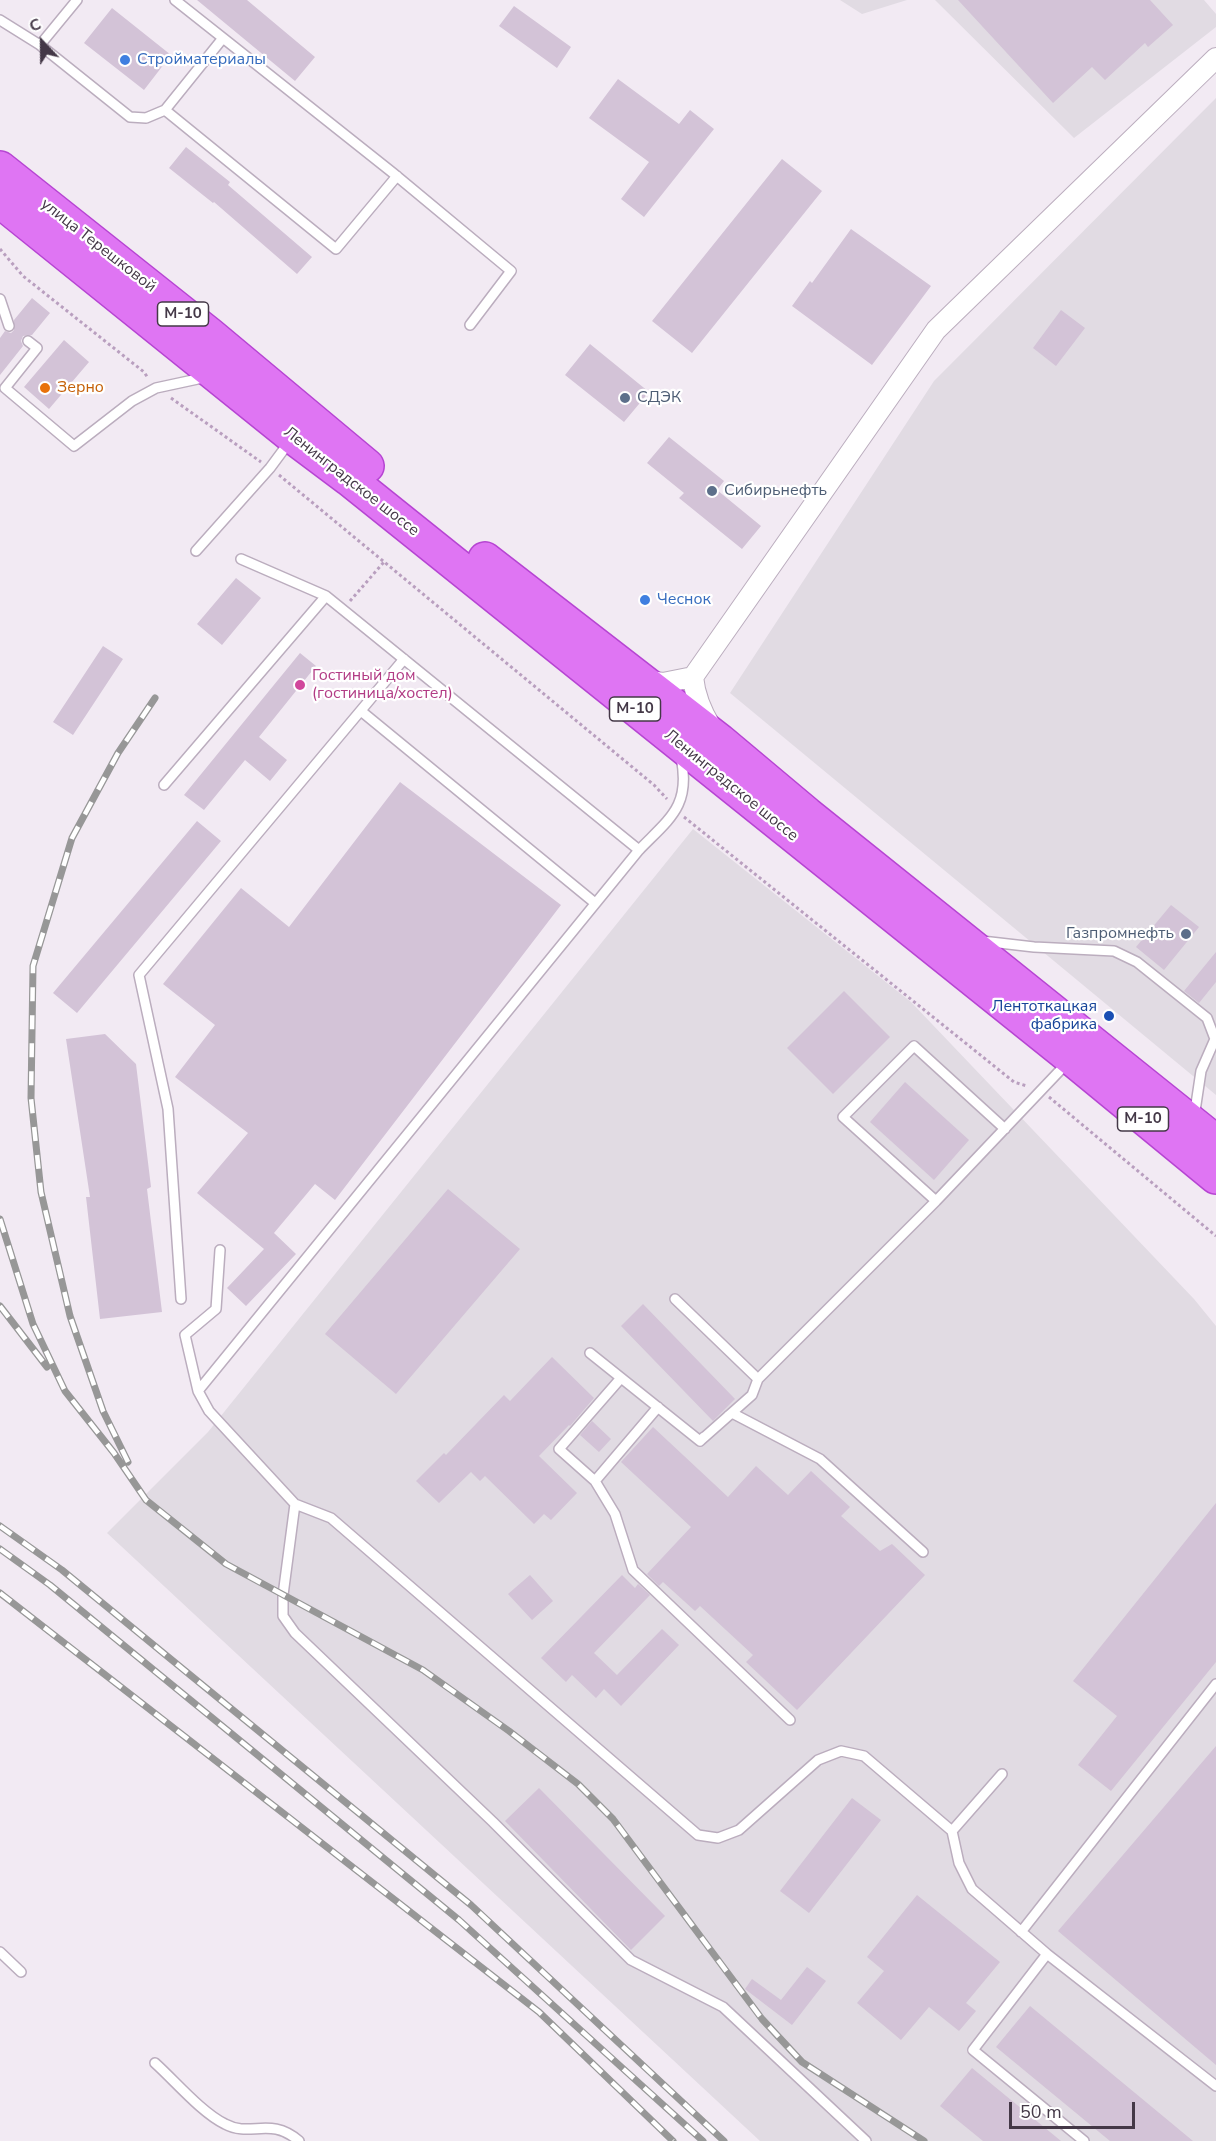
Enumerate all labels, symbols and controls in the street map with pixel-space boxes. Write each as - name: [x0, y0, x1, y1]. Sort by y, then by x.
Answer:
- north arrow: [12, 12, 72, 72]
- text: С: [26, 13, 44, 38]
- place label: Стройматериалы: [137, 50, 266, 70]
- marker: Стройматериалы: [118, 53, 132, 67]
- street label: улица Терешковой: [36, 195, 160, 297]
- road number: М-10: [158, 302, 208, 326]
- place label: Зерно: [57, 378, 104, 398]
- marker: Зерно: [38, 381, 52, 395]
- place label: СДЭК: [637, 388, 681, 408]
- marker: СДЭК: [618, 391, 632, 405]
- street label: Ленинградское шоссе: [279, 423, 423, 541]
- place label: Сибирьнефть: [724, 481, 827, 501]
- marker: Сибирьнефть: [705, 484, 719, 498]
- place label: Чеснок: [657, 590, 711, 610]
- marker: Чеснок: [638, 593, 652, 607]
- place label: Гостиный дом (гостиница/хостел): [312, 666, 453, 704]
- marker: Гостиный дом (гостиница/хостел): [293, 678, 307, 692]
- road number: М-10: [610, 697, 660, 721]
- street label: Ленинградское шоссе: [660, 726, 802, 846]
- place label: Газпромнефть: [1066, 924, 1174, 944]
- marker: Газпромнефть: [1179, 927, 1193, 941]
- place label: Лентоткацкая фабрика: [992, 997, 1097, 1035]
- marker: Лентоткацкая фабрика: [1102, 1009, 1116, 1023]
- road number: М-10: [1118, 1107, 1168, 1131]
- scale bar: [1012, 2090, 1138, 2128]
- text: 50 m: [1020, 2100, 1062, 2124]

